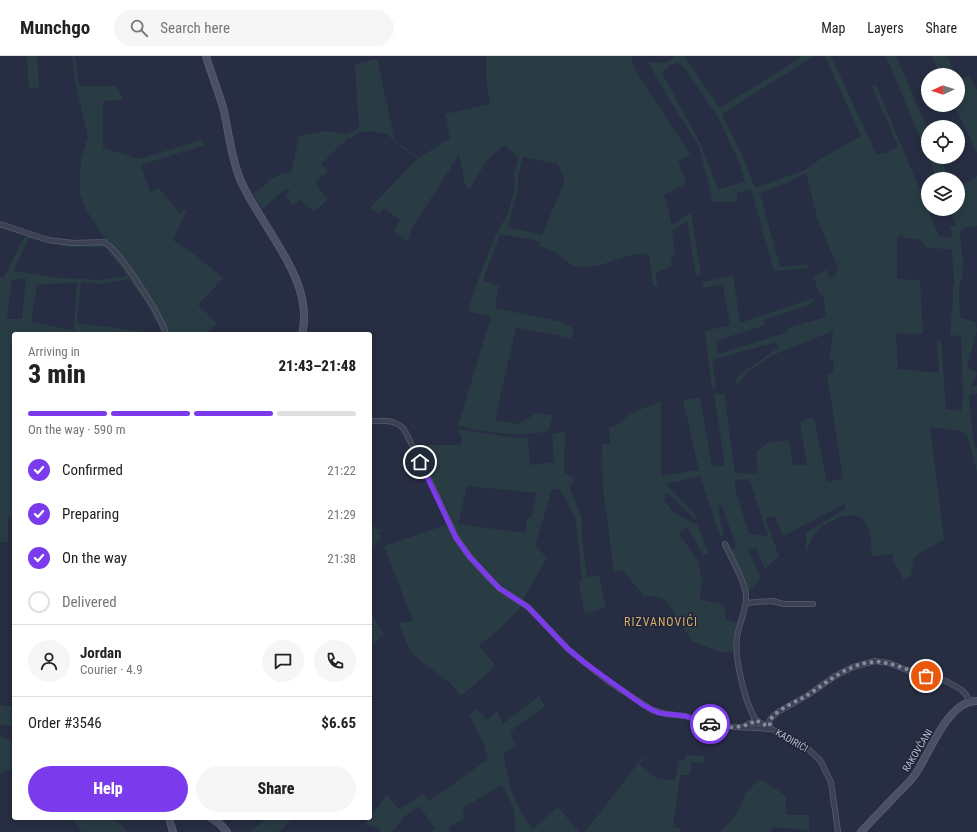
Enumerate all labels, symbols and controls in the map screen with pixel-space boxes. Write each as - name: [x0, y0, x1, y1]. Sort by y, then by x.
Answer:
- search box: [114, 10, 394, 46]
- text: Munchgo: [20, 16, 90, 39]
- icon: search: [128, 17, 150, 39]
- text: Search here: [160, 19, 230, 37]
- text: Map: [821, 20, 845, 36]
- text: Layers: [867, 20, 904, 36]
- text: Share: [926, 20, 957, 36]
- north arrow: [921, 68, 965, 112]
- map controls: [921, 68, 965, 216]
- button: locate: [921, 120, 965, 164]
- button: layers: [921, 172, 965, 216]
- text: Arriving in: [28, 344, 80, 359]
- text: 21:43–21:48: [278, 357, 356, 375]
- text: 3 min: [28, 359, 86, 389]
- text: On the way · 590 m: [28, 422, 125, 437]
- pin: [403, 445, 437, 479]
- icon: home: [409, 451, 431, 473]
- icon: check: [28, 459, 50, 481]
- text: Confirmed: [62, 461, 123, 479]
- text: 21:22: [327, 463, 356, 478]
- icon: check: [28, 503, 50, 525]
- text: Preparing: [62, 505, 119, 523]
- text: 21:29: [327, 507, 356, 522]
- icon: check: [28, 547, 50, 569]
- text: On the way: [62, 549, 127, 567]
- text: 21:38: [327, 551, 356, 566]
- text: Delivered: [62, 593, 117, 611]
- district label: RIZVANOVIĆI: [624, 614, 698, 629]
- button: person: [28, 640, 70, 682]
- button: chat: [262, 640, 304, 682]
- button: phone: [314, 640, 356, 682]
- text: Jordan: [80, 644, 122, 662]
- pin: [909, 659, 943, 693]
- text: Courier · 4.9: [80, 662, 143, 677]
- icon: bag: [915, 665, 937, 687]
- courier: [690, 704, 730, 744]
- icon: car: [699, 713, 721, 735]
- text: Order #3546: [28, 714, 102, 732]
- text: $6.65: [321, 714, 356, 732]
- street label: KADIRIĆI: [774, 725, 811, 754]
- street label: RAKOVČANI: [899, 726, 934, 774]
- button: Help: [28, 766, 188, 812]
- button: Share: [196, 766, 356, 812]

